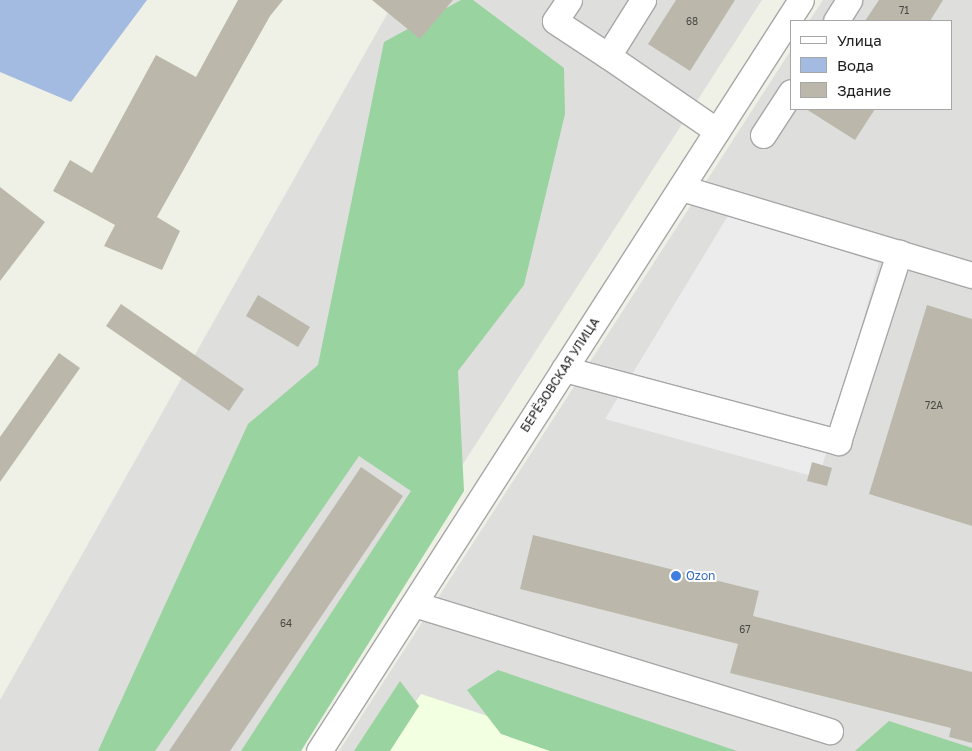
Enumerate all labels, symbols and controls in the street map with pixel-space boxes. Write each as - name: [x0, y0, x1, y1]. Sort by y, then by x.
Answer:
- house number: 71: [899, 5, 909, 17]
- house number: 68: [686, 16, 698, 28]
- legend: [790, 20, 952, 110]
- text: Улица: [837, 31, 882, 49]
- text: Вода: [837, 56, 874, 74]
- text: Здание: [837, 81, 891, 99]
- street label: БЕРЁЗОВСКАЯ УЛИЦА: [518, 315, 602, 435]
- house number: 72А: [925, 400, 943, 412]
- place label: Ozon: [686, 569, 715, 583]
- marker: Ozon: [670, 570, 682, 582]
- house number: 64: [280, 618, 292, 630]
- house number: 67: [739, 624, 751, 636]

